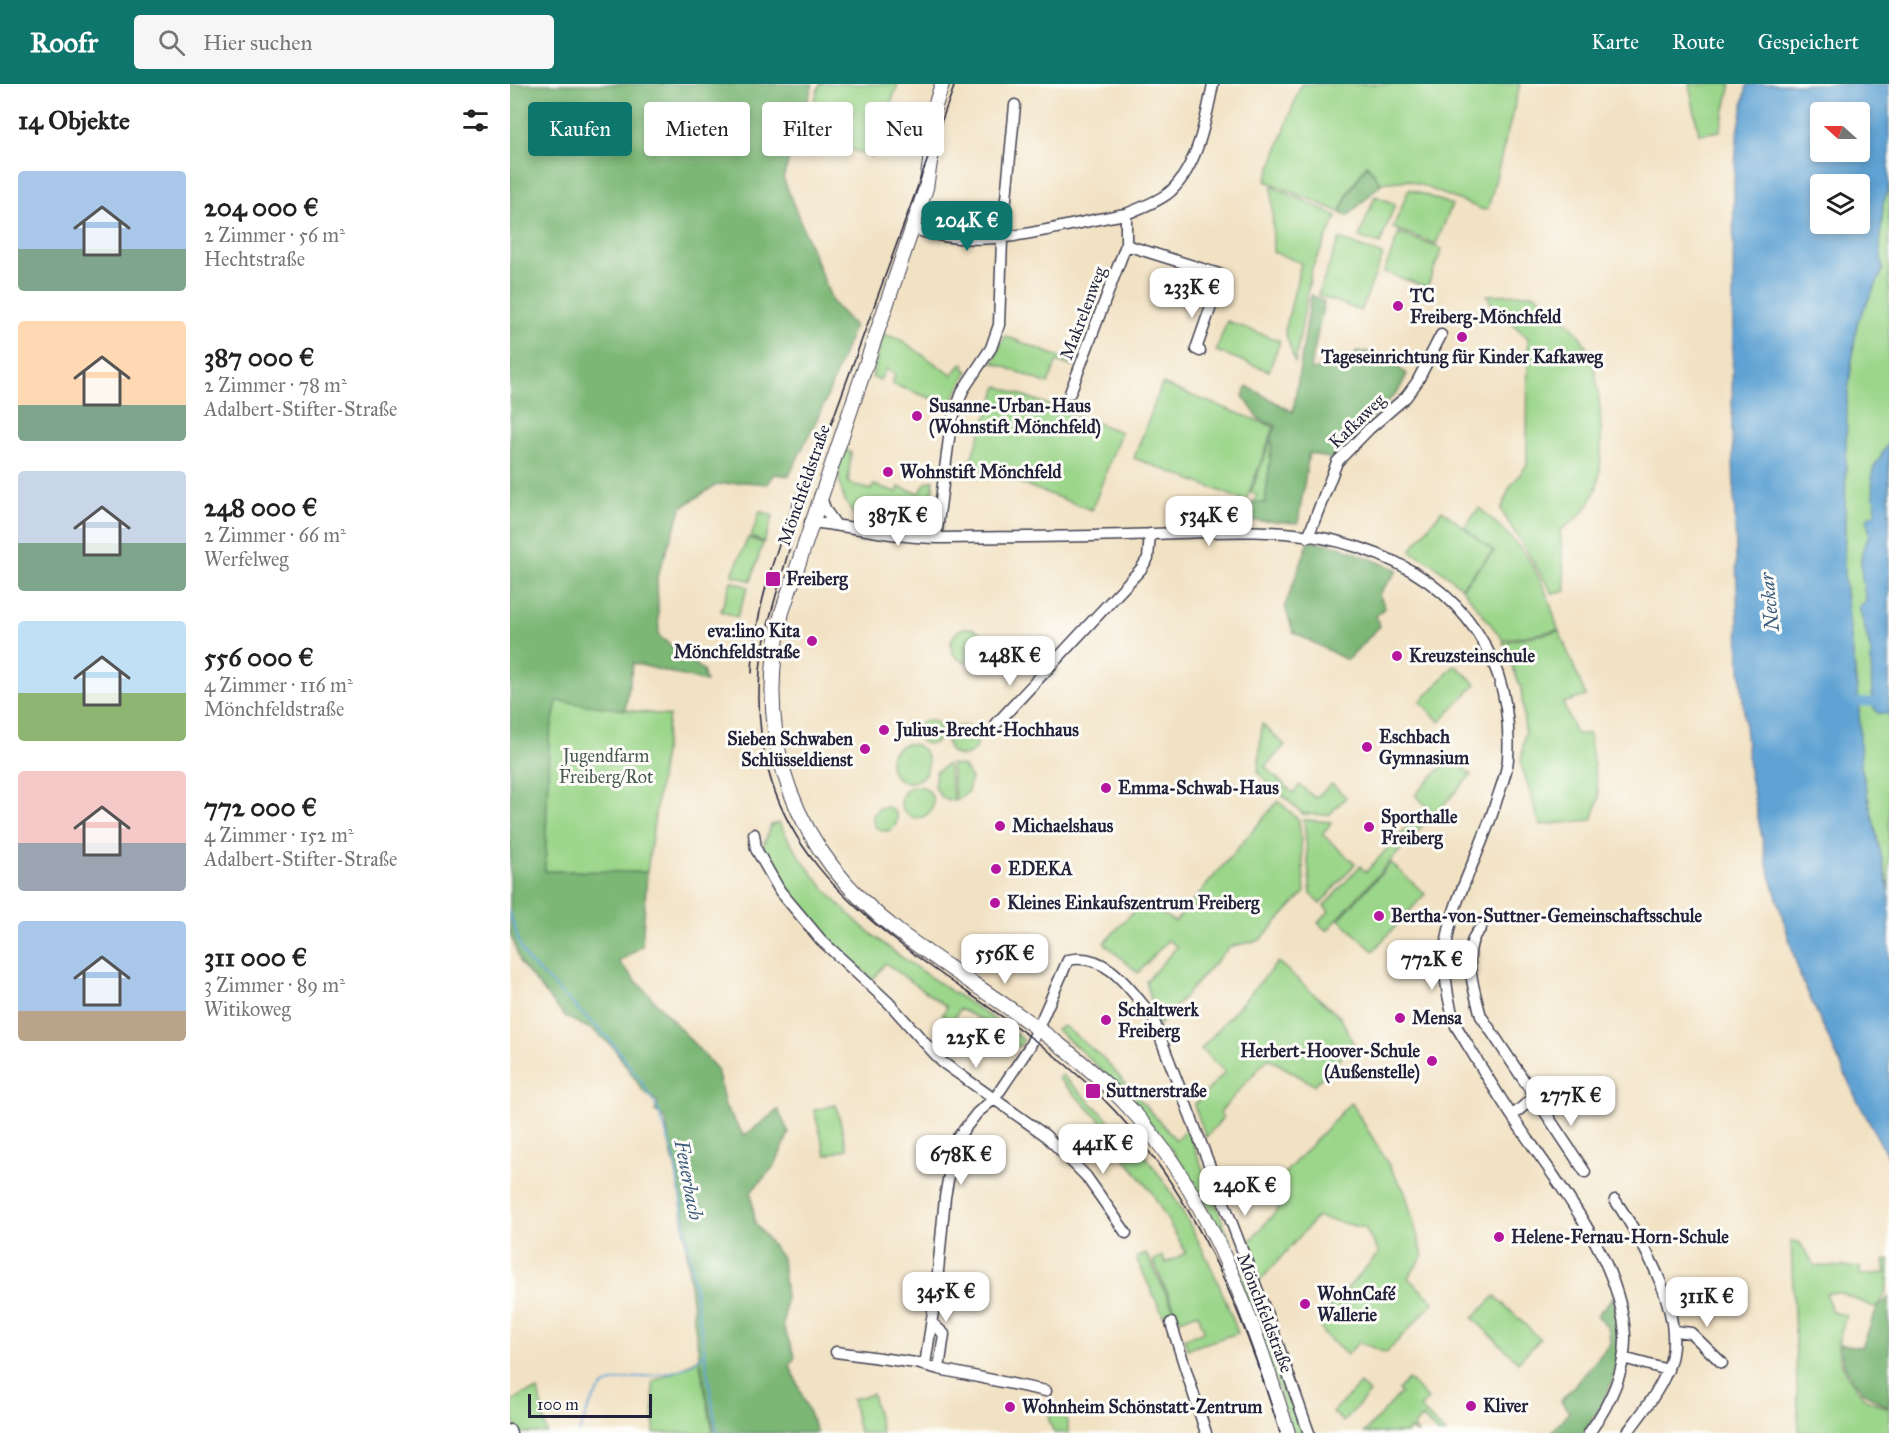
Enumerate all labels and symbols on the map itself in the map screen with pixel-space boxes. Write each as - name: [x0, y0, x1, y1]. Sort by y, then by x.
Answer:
- north arrow: [1810, 102, 1870, 162]
- pin: 204K €: [918, 201, 1016, 252]
- street label: Makrelenweg: [1055, 263, 1112, 363]
- pin: 233K €: [1143, 268, 1241, 319]
- place label: TC Freiberg-Mönchfeld: [1409, 285, 1562, 329]
- marker: TC Freiberg-Mönchfeld: [1391, 299, 1405, 313]
- marker: Tageseinrichtung für Kinder Kafkaweg: [1455, 330, 1469, 344]
- place label: Tageseinrichtung für Kinder Kafkaweg: [1320, 346, 1603, 369]
- street label: Kafkaweg: [1324, 388, 1391, 454]
- place label: Susanne-Urban-Haus (Wohnstift Mönchfeld): [929, 395, 1101, 439]
- marker: Susanne-Urban-Haus (Wohnstift Mönchfeld): [910, 409, 924, 423]
- street label: Mönchfeldstraße: [773, 422, 835, 548]
- place label: Wohnstift Mönchfeld: [900, 461, 1063, 483]
- marker: Wohnstift Mönchfeld: [881, 465, 895, 479]
- pin: 387K €: [849, 496, 947, 547]
- pin: 534K €: [1160, 496, 1258, 547]
- place label: Freiberg: [786, 568, 848, 591]
- marker: Freiberg: [764, 570, 782, 588]
- water label: Neckar: [1754, 570, 1784, 633]
- place label: eva:lino Kita Mönchfeldstraße: [674, 620, 800, 663]
- marker: eva:lino Kita Mönchfeldstraße: [805, 634, 819, 648]
- pin: 248K €: [961, 636, 1059, 687]
- place label: Kreuzsteinschule: [1409, 645, 1535, 667]
- marker: Kreuzsteinschule: [1390, 649, 1404, 663]
- place label: Julius-Brecht-Hochhaus: [894, 719, 1079, 742]
- marker: Julius-Brecht-Hochhaus: [877, 723, 891, 737]
- place label: Eschbach Gymnasium: [1379, 726, 1470, 770]
- place label: Sieben Schwaben Schlüsseldienst: [727, 728, 854, 771]
- marker: Eschbach Gymnasium: [1360, 740, 1374, 754]
- marker: Sieben Schwaben Schlüsseldienst: [858, 742, 872, 756]
- park label: Jugendfarm Freiberg/Rot: [559, 745, 654, 789]
- place label: Emma-Schwab-Haus: [1118, 777, 1279, 799]
- marker: Emma-Schwab-Haus: [1099, 781, 1113, 795]
- place label: Sporthalle Freiberg: [1381, 806, 1458, 850]
- place label: Michaelshaus: [1012, 815, 1114, 837]
- marker: Michaelshaus: [993, 819, 1007, 833]
- marker: Sporthalle Freiberg: [1362, 820, 1376, 834]
- place label: EDEKA: [1008, 858, 1074, 880]
- marker: EDEKA: [989, 862, 1003, 876]
- place label: Kleines Einkaufszentrum Freiberg: [1007, 892, 1260, 915]
- marker: Kleines Einkaufszentrum Freiberg: [988, 896, 1002, 910]
- place label: Bertha-von-Suttner-Gemeinschaftsschule: [1391, 905, 1703, 927]
- marker: Bertha-von-Suttner-Gemeinschaftsschule: [1372, 909, 1386, 923]
- pin: 556K €: [956, 934, 1054, 985]
- pin: 772K €: [1383, 940, 1481, 991]
- place label: Schaltwerk Freiberg: [1118, 999, 1199, 1043]
- place label: Mensa: [1412, 1007, 1462, 1029]
- marker: Mensa: [1393, 1011, 1407, 1025]
- marker: Schaltwerk Freiberg: [1099, 1013, 1113, 1027]
- pin: 225K €: [927, 1018, 1025, 1069]
- place label: Herbert-Hoover-Schule (Außenstelle): [1240, 1040, 1420, 1084]
- marker: Herbert-Hoover-Schule (Außenstelle): [1425, 1054, 1439, 1068]
- pin: 277K €: [1522, 1076, 1620, 1127]
- place label: Suttnerstraße: [1106, 1080, 1207, 1102]
- marker: Suttnerstraße: [1084, 1082, 1102, 1100]
- pin: 441K €: [1054, 1124, 1152, 1175]
- pin: 678K €: [912, 1135, 1010, 1186]
- water label: Feuerbach: [669, 1137, 709, 1222]
- pin: 240K €: [1196, 1166, 1294, 1217]
- place label: Helene-Fernau-Horn-Schule: [1511, 1226, 1729, 1248]
- marker: Helene-Fernau-Horn-Schule: [1492, 1230, 1506, 1244]
- street label: Mönchfeldstraße: [1232, 1250, 1298, 1376]
- pin: 345K €: [897, 1272, 995, 1323]
- pin: 311K €: [1658, 1277, 1756, 1328]
- place label: WohnCafé Wallerie: [1317, 1283, 1396, 1326]
- marker: WohnCafé Wallerie: [1298, 1297, 1312, 1311]
- scale bar: [528, 1391, 652, 1418]
- place label: Kliver: [1483, 1395, 1529, 1417]
- place label: Wohnheim Schönstatt-Zentrum: [1022, 1396, 1263, 1418]
- marker: Kliver: [1464, 1399, 1478, 1413]
- marker: Wohnheim Schönstatt-Zentrum: [1003, 1400, 1017, 1414]

